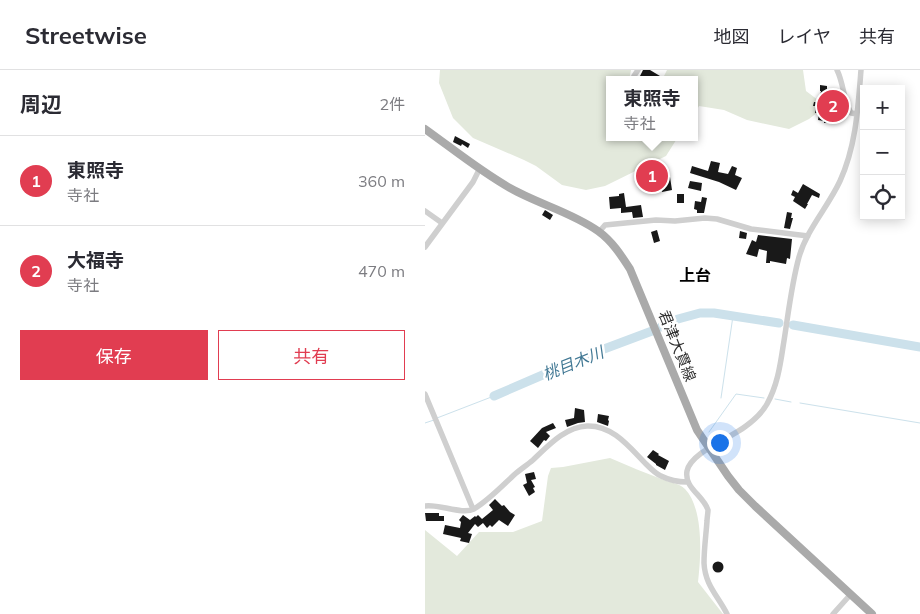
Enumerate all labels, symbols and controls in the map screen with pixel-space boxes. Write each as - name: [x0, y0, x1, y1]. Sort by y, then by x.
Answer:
- text: Streetwise: [25, 20, 147, 50]
- text: 地図: [714, 25, 750, 48]
- text: レイヤ: [778, 25, 831, 48]
- text: 共有: [859, 25, 895, 48]
- popup: [606, 76, 698, 141]
- map controls: [860, 85, 905, 220]
- button: +: [860, 85, 905, 130]
- text: 東照寺: [623, 86, 681, 110]
- pin: 2: [817, 87, 849, 125]
- text: 周辺: [20, 91, 62, 117]
- text: 2件: [379, 94, 405, 114]
- text: 寺社: [623, 113, 656, 133]
- button: −: [860, 130, 905, 175]
- pin: 1: [636, 157, 668, 195]
- text: 東照寺: [67, 158, 124, 182]
- text: 1: [31, 171, 41, 191]
- text: 360 m: [358, 171, 405, 191]
- button: locate: [860, 175, 905, 220]
- text: 寺社: [67, 185, 99, 205]
- text: 大福寺: [67, 248, 124, 272]
- text: 2: [31, 261, 41, 281]
- text: 470 m: [358, 261, 405, 281]
- district label: 上台: [679, 265, 711, 285]
- text: 寺社: [67, 275, 99, 295]
- street label: 君津大貫線: [655, 307, 700, 384]
- button: 保存: [20, 330, 208, 380]
- button: 共有: [218, 330, 405, 380]
- water label: 桃目木川: [540, 341, 608, 384]
- your location: [707, 430, 733, 456]

